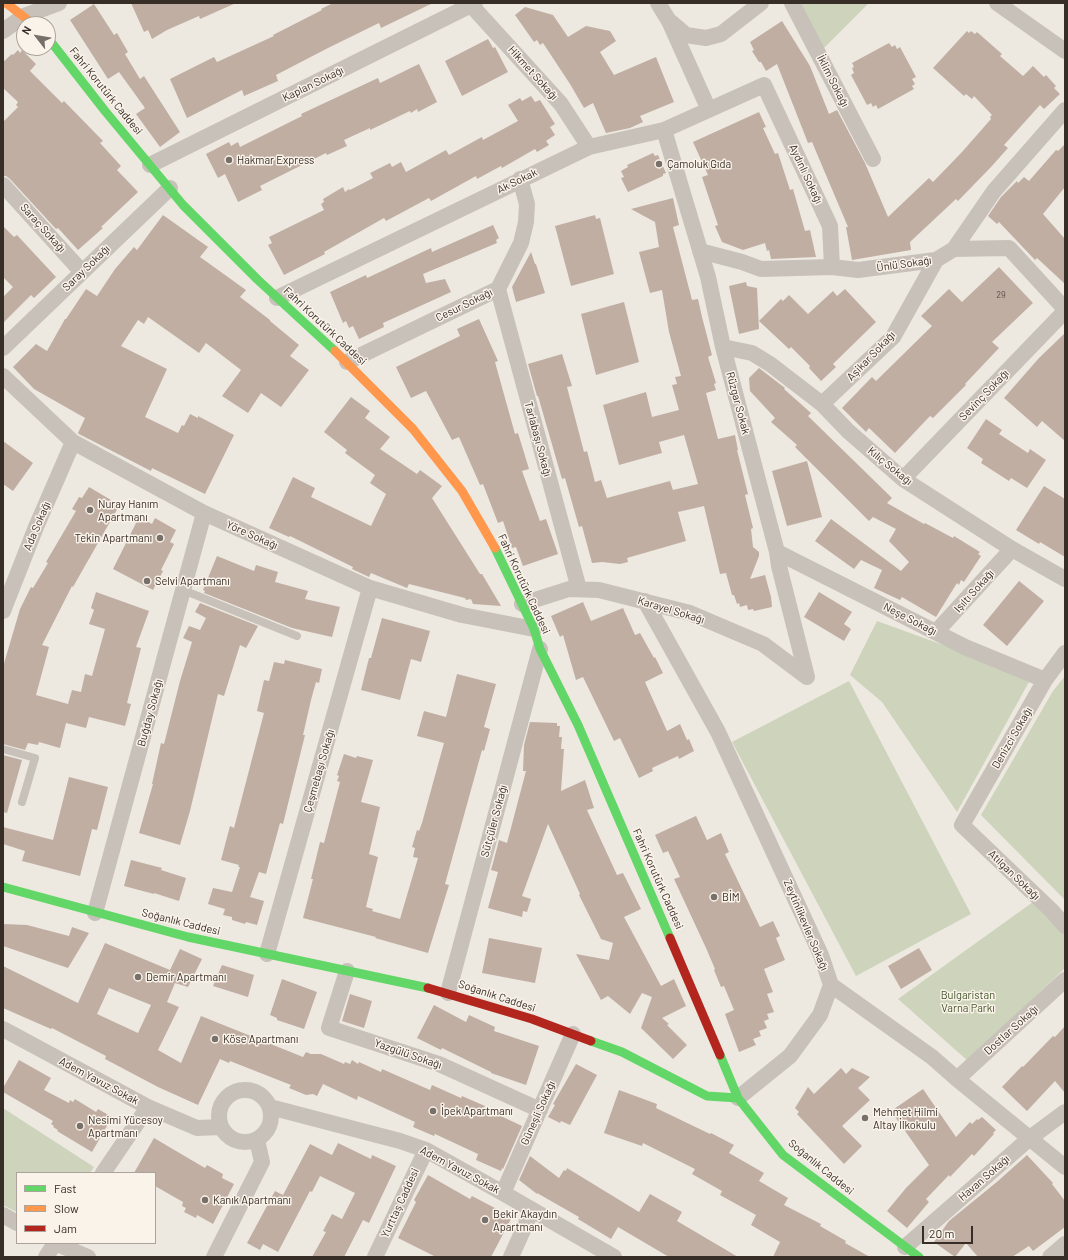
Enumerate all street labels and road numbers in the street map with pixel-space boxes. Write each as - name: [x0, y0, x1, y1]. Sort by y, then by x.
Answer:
- street label: Hikmet Sokağı: [505, 43, 561, 103]
- street label: Fahri Korutürk Caddesi: [67, 45, 145, 137]
- street label: İklim Sokağı: [814, 53, 852, 109]
- street label: Kaplan Sokağı: [280, 64, 346, 104]
- street label: Aydınlı Sokağı: [786, 142, 826, 206]
- street label: Ak Sokak: [495, 166, 539, 196]
- street label: Saraç Sokağı: [18, 201, 68, 255]
- street label: Saray Sokağı: [60, 242, 112, 294]
- street label: Ünlü Sokağı: [876, 254, 932, 274]
- street label: Fahri Korutürk Caddesi: [281, 284, 369, 368]
- street label: Cesur Sokağı: [433, 286, 495, 324]
- street label: Aşikar Sokağı: [844, 328, 898, 384]
- street label: Sevinç Sokağı: [956, 367, 1012, 423]
- street label: Rüzgar Sokak: [723, 370, 753, 436]
- street label: Tarlabaşı Sokağı: [522, 400, 554, 478]
- street label: Kılıç Sokağı: [865, 444, 915, 488]
- street label: Ada Sokağı: [21, 499, 53, 553]
- street label: Yöre Sokağı: [224, 518, 280, 552]
- street label: Fahri Korutürk Caddesi: [495, 532, 553, 636]
- street label: Işıltı Sokağı: [951, 567, 997, 615]
- street label: Karayel Sokağı: [636, 594, 706, 626]
- street label: Neşe Sokağı: [881, 600, 939, 638]
- street label: Buğday Sokağı: [135, 678, 165, 748]
- street label: Denizci Sokağı: [989, 705, 1035, 771]
- street label: Çeşmebaşı Sokağı: [301, 728, 337, 814]
- street label: Sütçüler Sokağı: [478, 784, 510, 858]
- street label: Fahri Korutürk Caddesi: [630, 827, 686, 931]
- street label: Atılgan Sokağı: [985, 847, 1043, 903]
- street label: Zeytinlikevler Sokağı: [781, 878, 831, 972]
- street label: Soğanlık Caddesi: [140, 906, 222, 938]
- street label: Soğanlık Caddesi: [457, 977, 537, 1015]
- street label: Dostlar Sokağı: [981, 1002, 1041, 1058]
- street label: Yazgülü Sokağı: [373, 1036, 443, 1072]
- street label: Adem Yavuz Sokak: [57, 1054, 141, 1108]
- street label: Güneşli Sokağı: [518, 1079, 558, 1147]
- street label: Soğanlık Caddesi: [786, 1137, 856, 1197]
- street label: Adem Yavuz Sokak: [418, 1143, 502, 1197]
- street label: Havan Sokağı: [956, 1152, 1012, 1204]
- street label: Yurttaş Caddesi: [378, 1166, 422, 1240]

